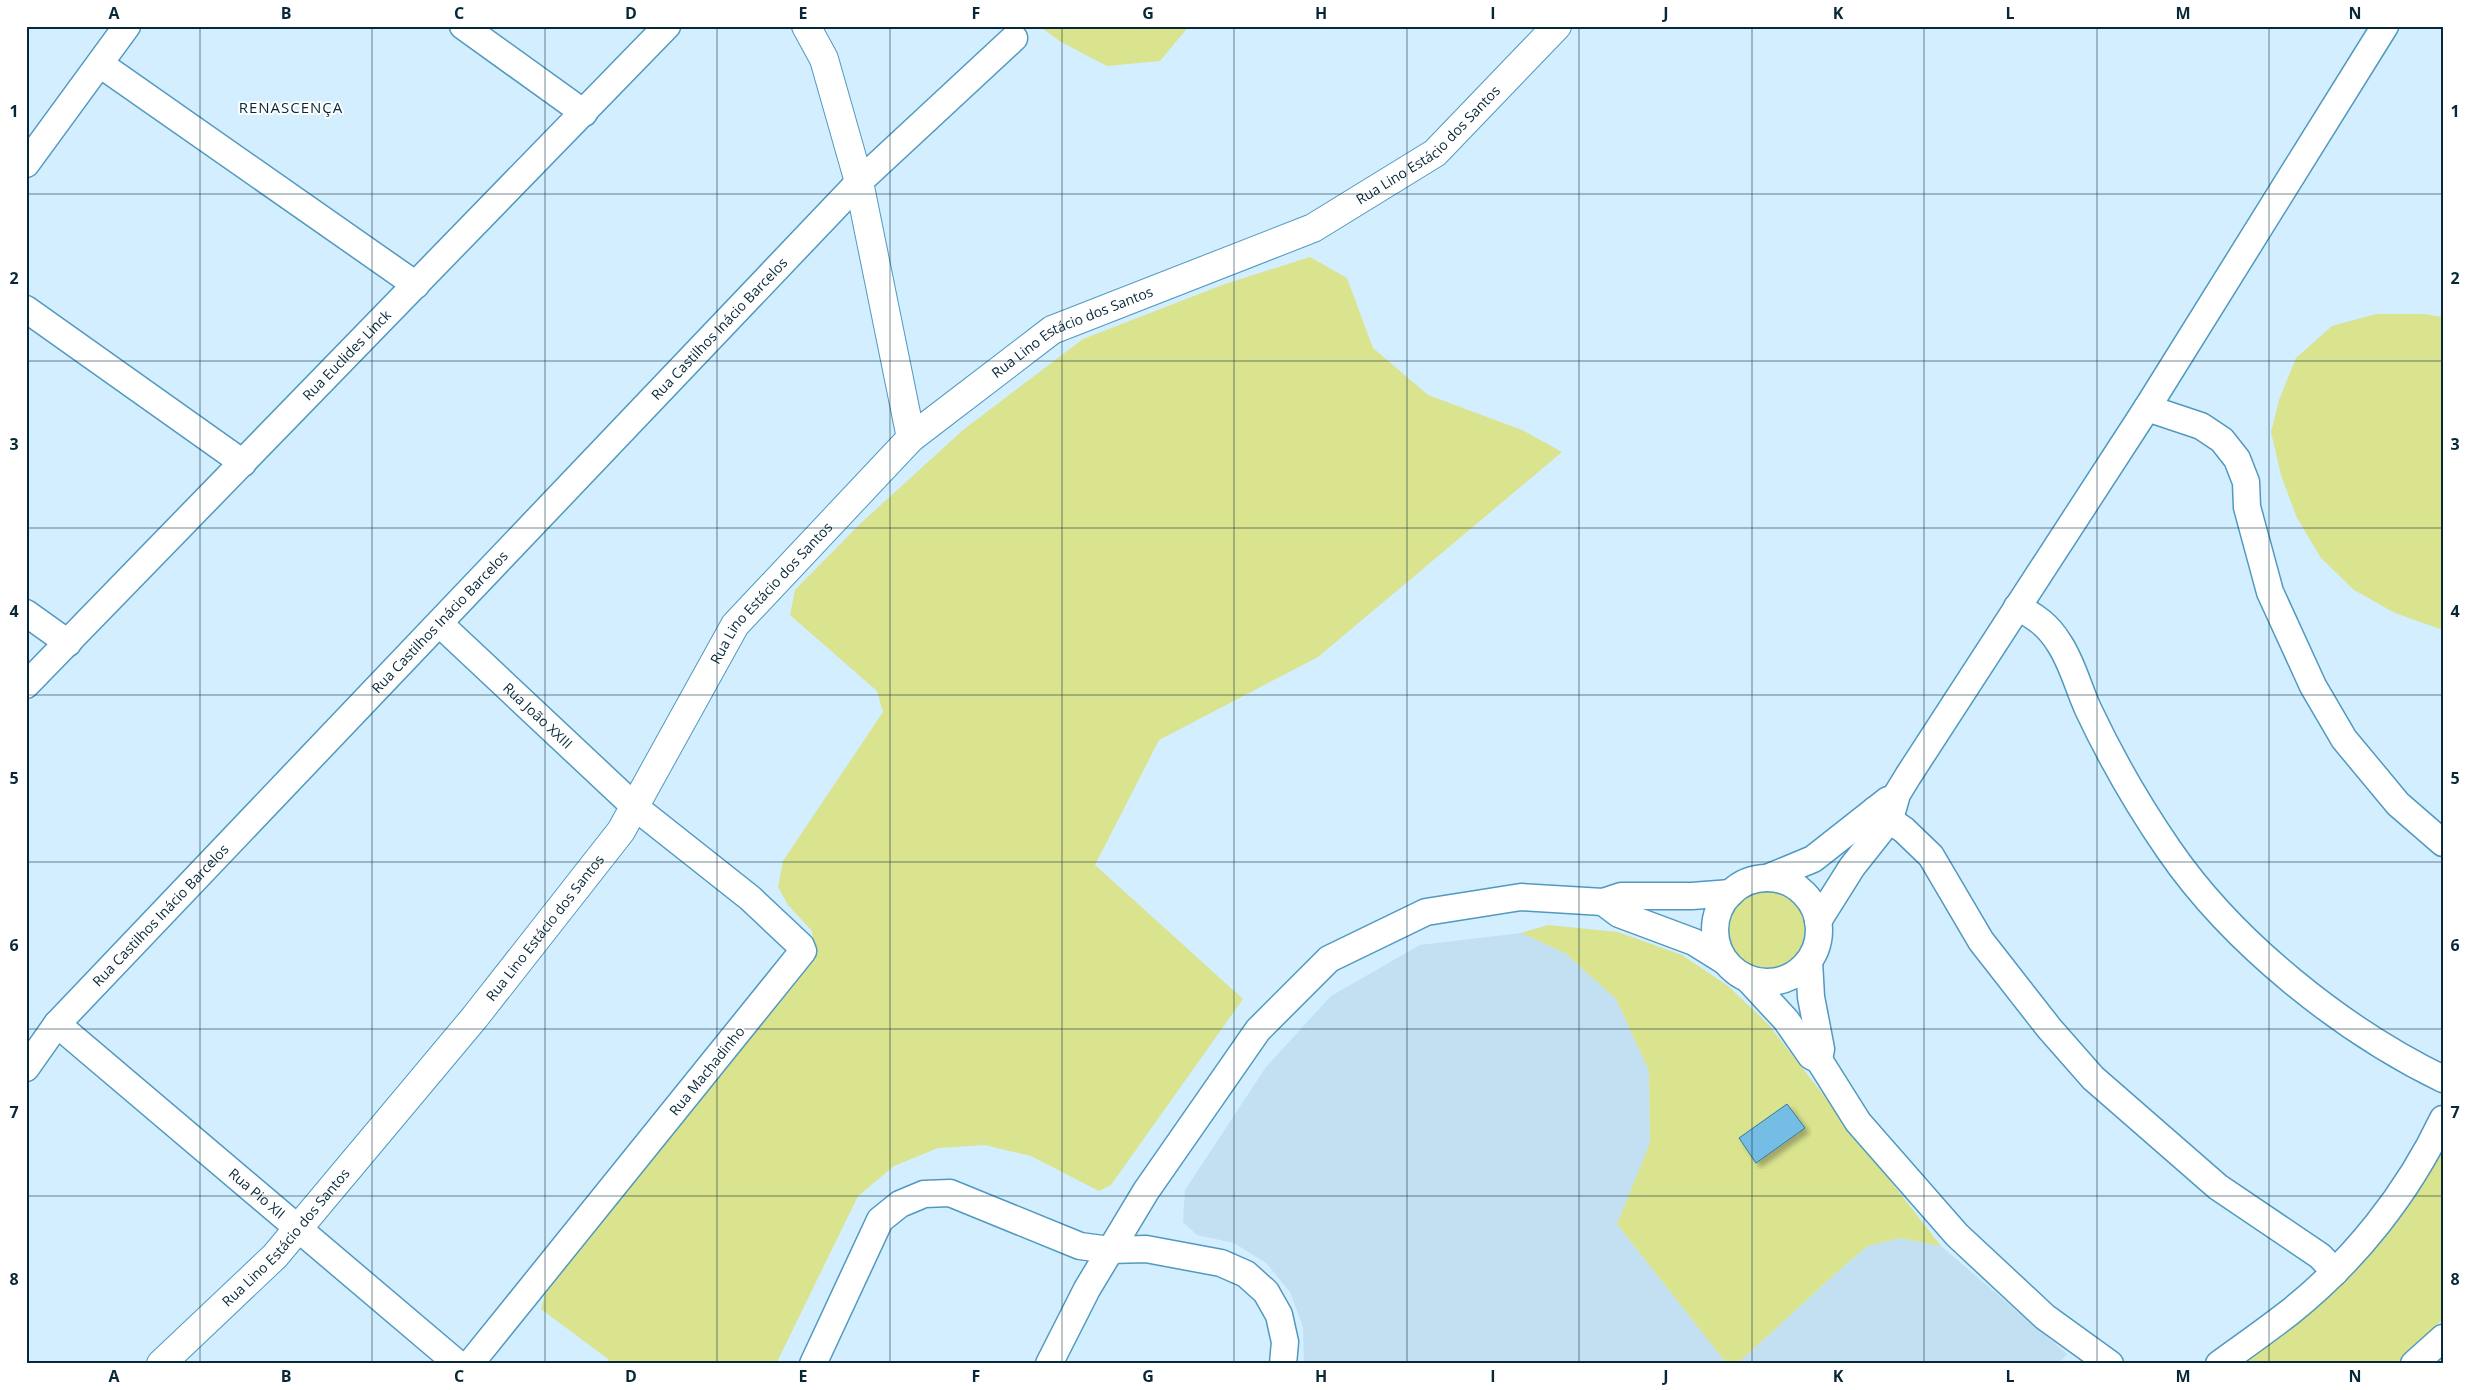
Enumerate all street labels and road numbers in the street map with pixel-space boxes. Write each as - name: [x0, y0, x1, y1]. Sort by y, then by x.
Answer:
- street label: Rua Lino Estácio dos Santos: [1352, 81, 1504, 208]
- street label: Rua Castilhos Inácio Barcelos: [647, 253, 791, 404]
- street label: Rua Lino Estácio dos Santos: [988, 281, 1156, 382]
- street label: Rua Euclides Linck: [298, 305, 395, 404]
- street label: Rua Lino Estácio dos Santos: [705, 517, 836, 667]
- street label: Rua Castilhos Inácio Barcelos: [367, 546, 512, 697]
- street label: Rua João XXIII: [499, 678, 577, 753]
- street label: Rua Castilhos Inácio Barcelos: [88, 839, 233, 990]
- street label: Rua Lino Estácio dos Santos: [481, 850, 608, 1005]
- street label: Rua Machadinho: [665, 1022, 749, 1119]
- street label: Rua Lino Estácio dos Santos: [218, 1164, 354, 1310]
- street label: Rua Pio XII: [225, 1164, 289, 1222]

